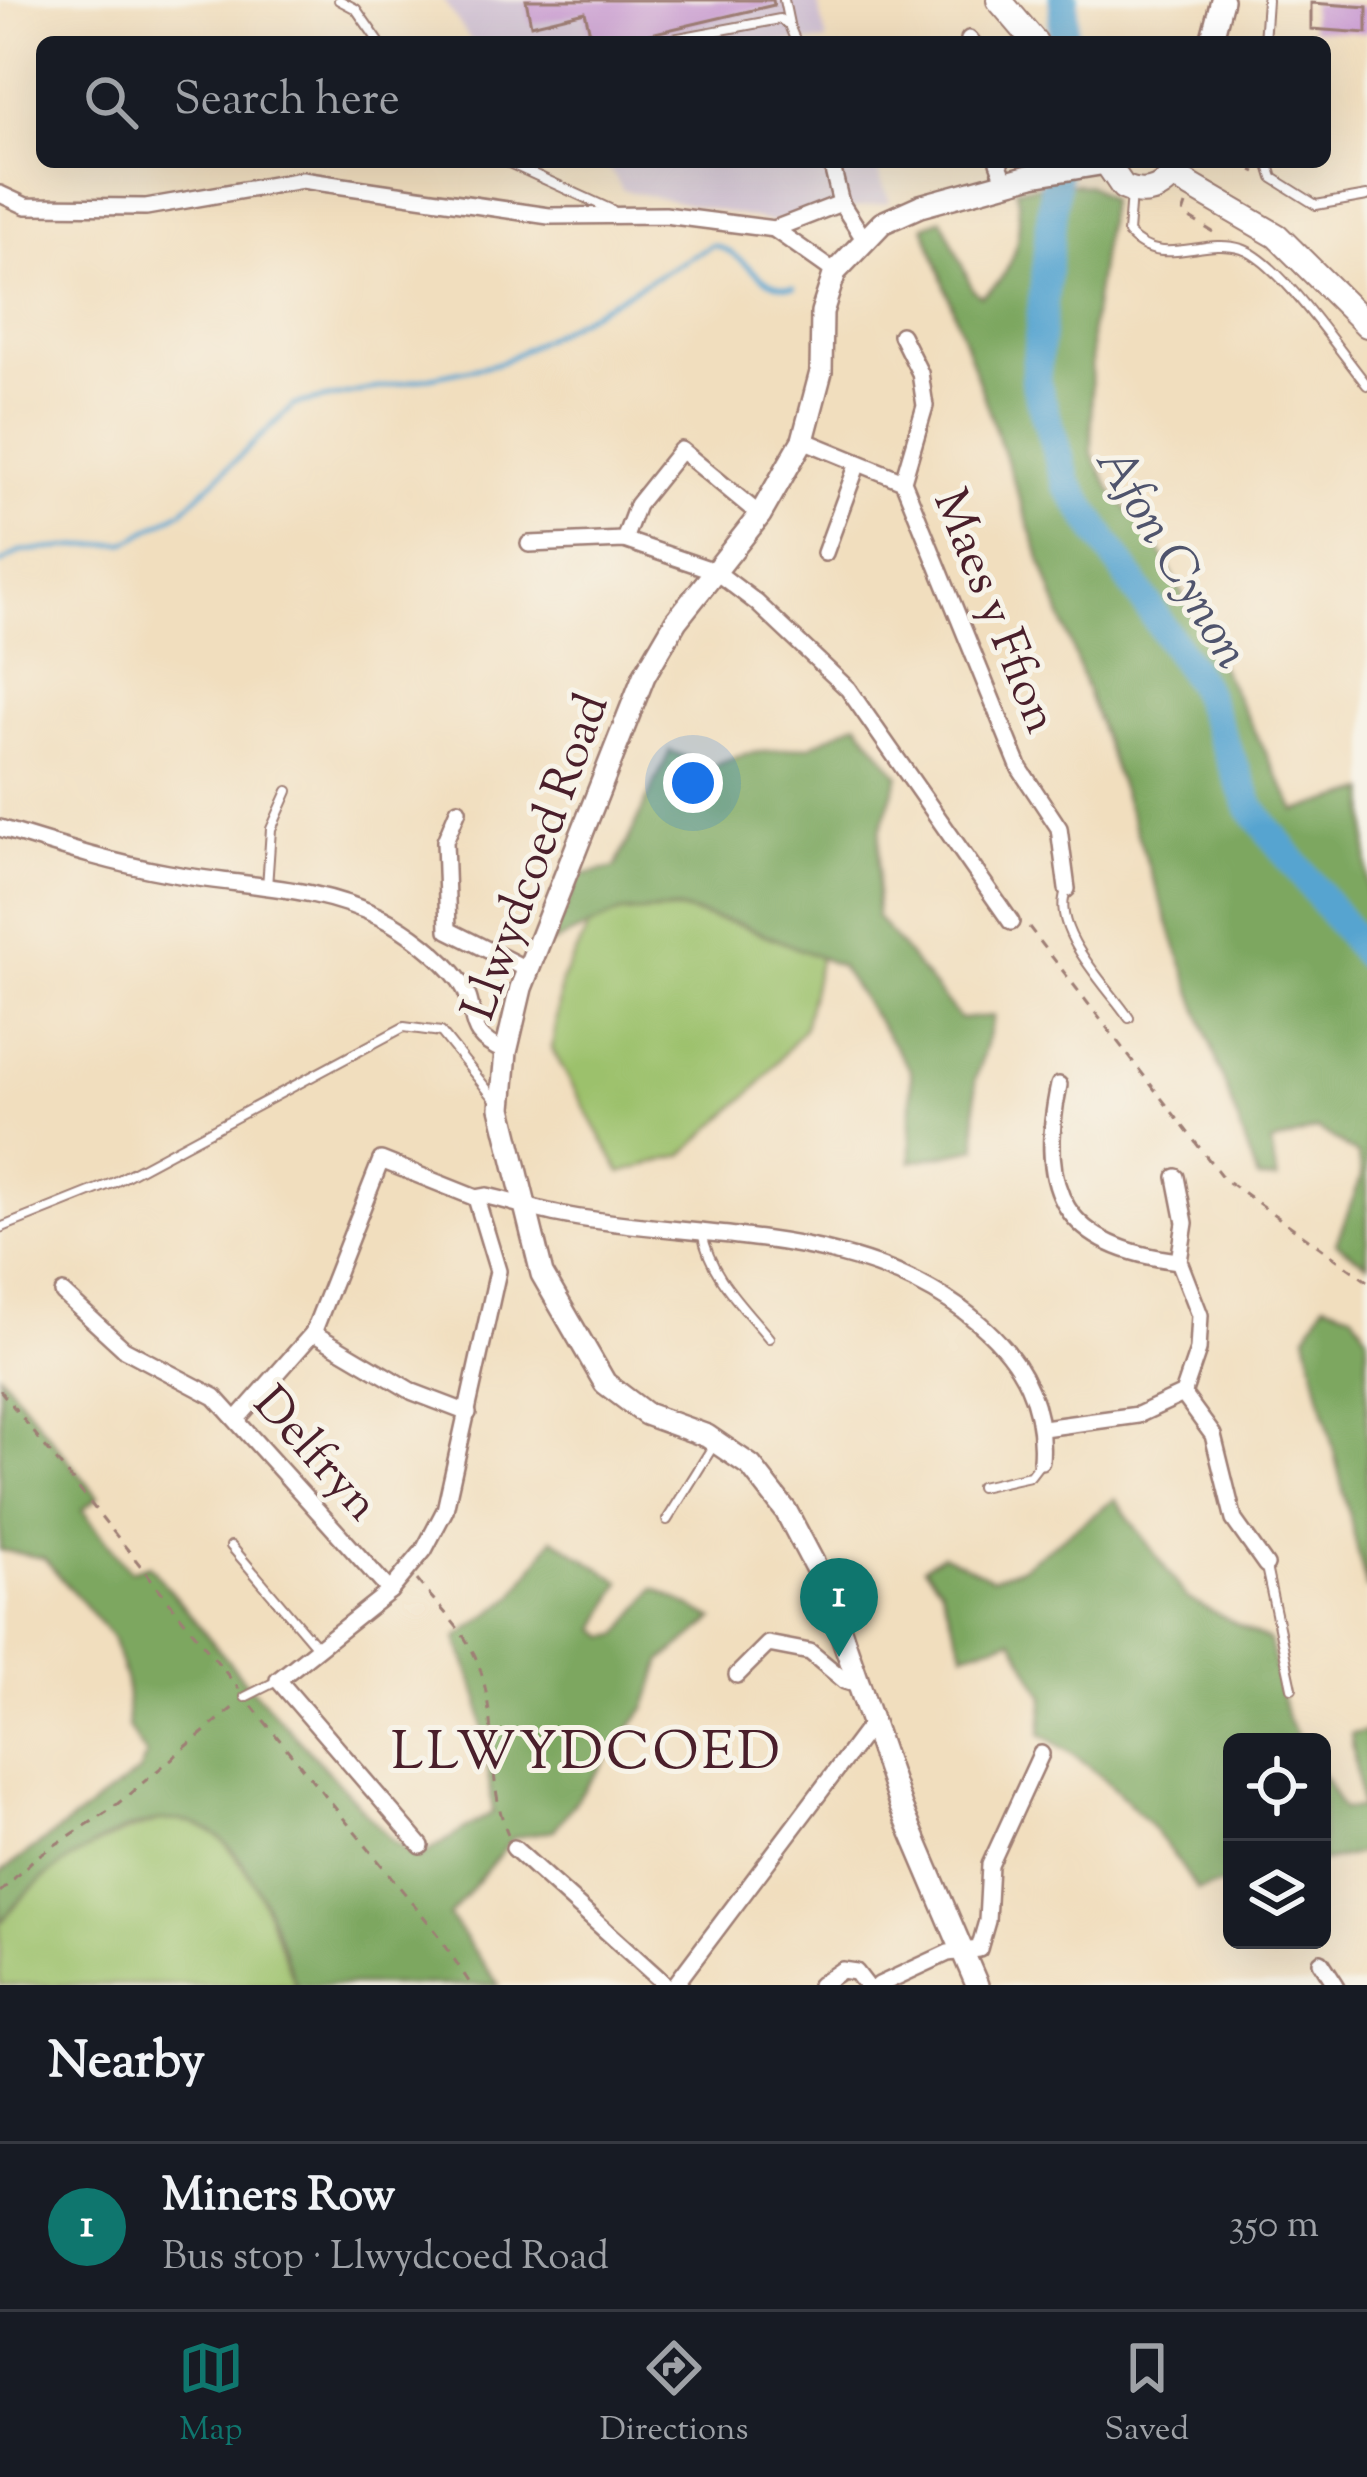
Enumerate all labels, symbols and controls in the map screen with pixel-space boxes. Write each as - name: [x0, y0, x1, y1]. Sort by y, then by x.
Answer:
- search box: [36, 36, 1331, 168]
- icon: search: [78, 69, 144, 135]
- text: Search here: [174, 70, 400, 135]
- water label: Afon Cynon: [1075, 434, 1266, 684]
- street label: Maes y Ffion: [913, 480, 1073, 744]
- street label: Llwydcoed Road: [447, 685, 629, 1031]
- your location: [663, 753, 723, 813]
- street label: Delfryn: [235, 1373, 393, 1538]
- pin: 1: [800, 1558, 878, 1657]
- district label: LLWYDCOED: [391, 1716, 783, 1794]
- map controls: [1223, 1733, 1331, 1949]
- button: locate: [1223, 1733, 1331, 1841]
- button: layers: [1223, 1841, 1331, 1949]
- text: Nearby: [48, 2027, 205, 2100]
- text: Miners Row: [162, 2166, 395, 2231]
- text: 1: [80, 2199, 94, 2255]
- text: 350 m: [1229, 2199, 1319, 2255]
- text: Bus stop · Llwydcoed Road: [162, 2231, 609, 2287]
- tab: Map: [178, 2335, 244, 2455]
- tab: Directions: [600, 2335, 749, 2455]
- tab: Saved: [1104, 2335, 1189, 2455]

